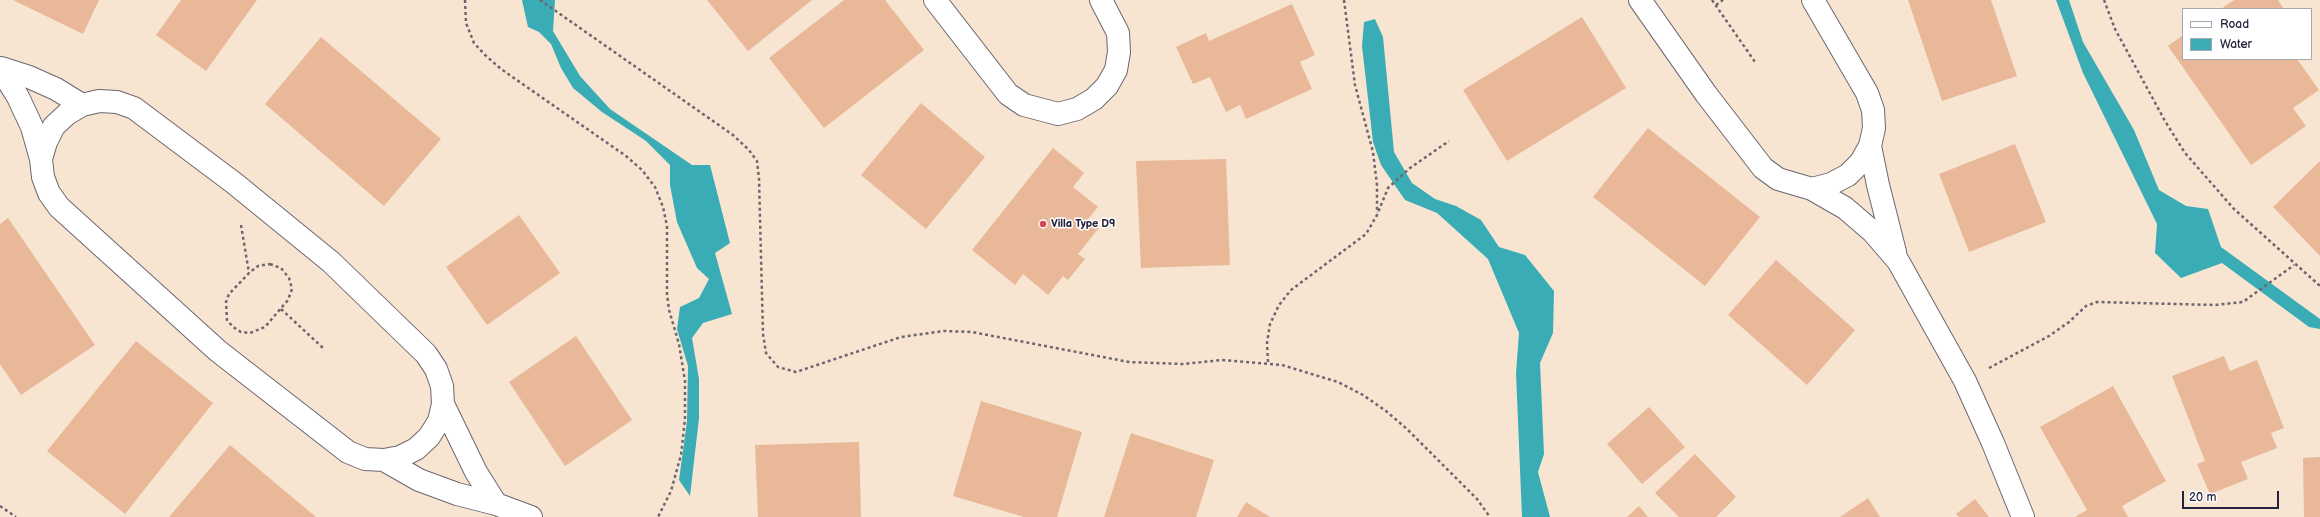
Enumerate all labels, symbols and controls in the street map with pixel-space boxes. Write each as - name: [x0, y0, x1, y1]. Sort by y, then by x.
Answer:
- legend: [2182, 8, 2312, 60]
- text: Road: [2220, 17, 2249, 32]
- text: Water: [2220, 37, 2252, 52]
- place label: Villa Type D9: [1051, 217, 1115, 231]
- marker: Villa Type D9: [1038, 219, 1048, 229]
- scale bar: [2184, 483, 2281, 509]
- text: 20 m: [2189, 490, 2216, 505]

